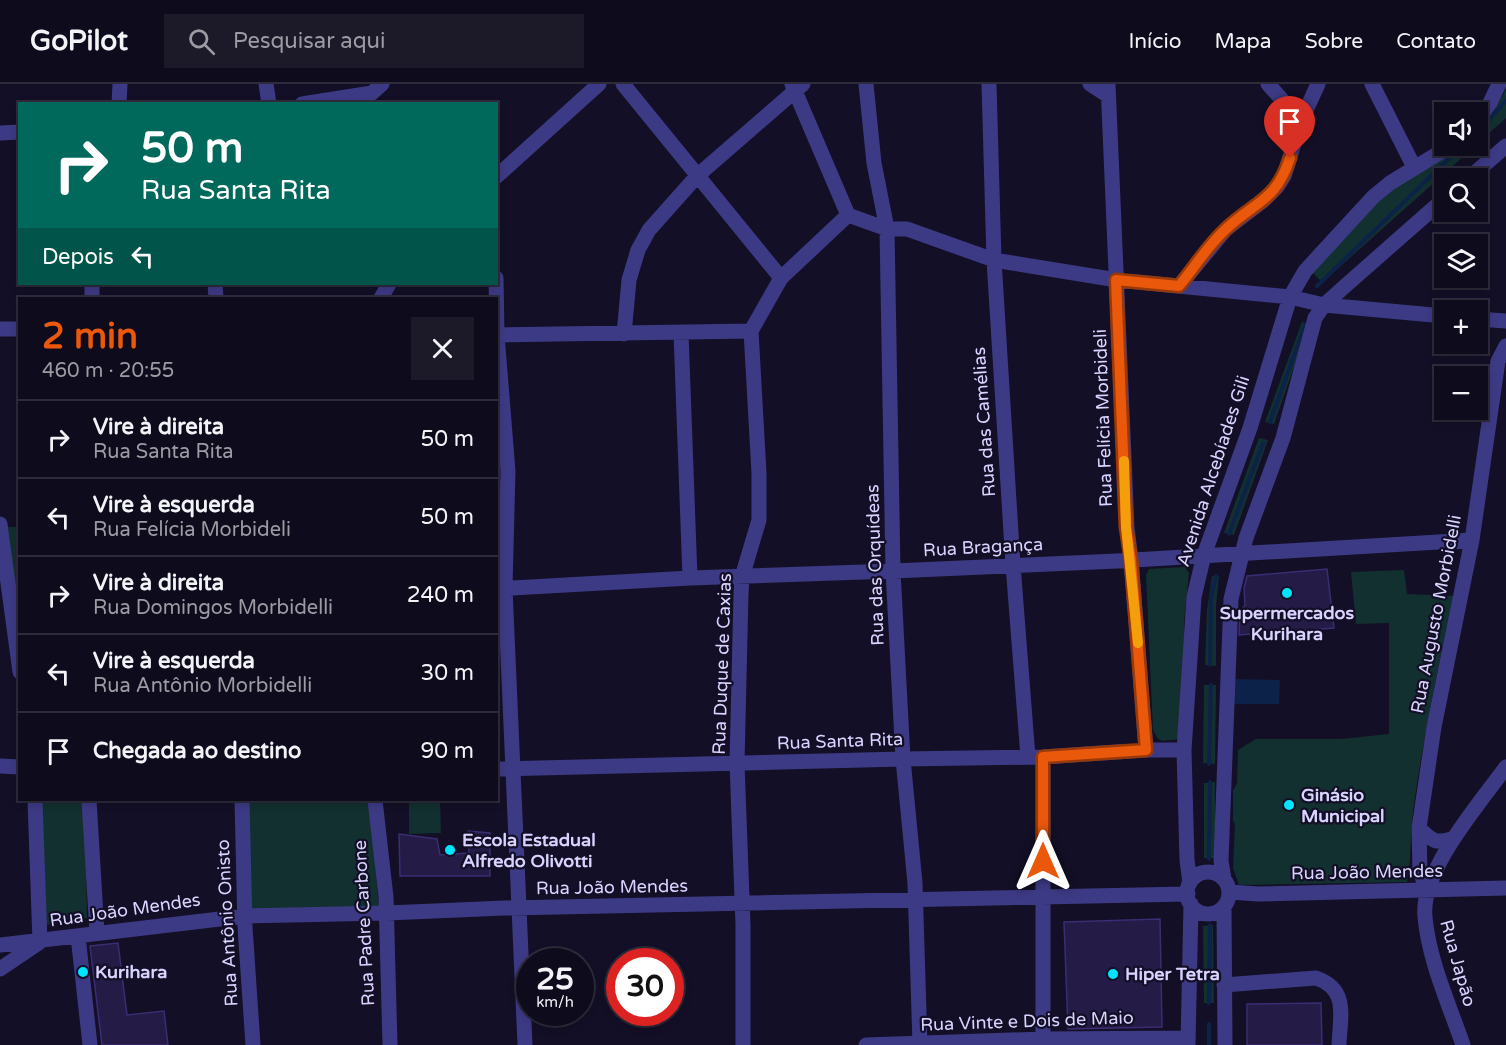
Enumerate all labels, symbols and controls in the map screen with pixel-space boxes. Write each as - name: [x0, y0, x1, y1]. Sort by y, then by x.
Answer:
- search box: [164, 14, 584, 68]
- text: GoPilot: [30, 24, 128, 58]
- icon: search: [185, 25, 218, 58]
- text: Pesquisar aqui: [233, 28, 385, 54]
- text: Início: [1129, 29, 1181, 54]
- text: Mapa: [1214, 29, 1272, 54]
- text: Sobre: [1305, 29, 1363, 54]
- text: Contato: [1396, 29, 1476, 54]
- pin: [1264, 96, 1315, 158]
- map controls: [1434, 102, 1488, 420]
- button: sound: [1434, 102, 1488, 156]
- icon: arrive: [1273, 105, 1306, 138]
- text: 50 m: [141, 123, 243, 174]
- icon: right: [42, 126, 120, 204]
- button: search: [1434, 168, 1488, 222]
- text: Rua Santa Rita: [141, 174, 331, 207]
- button: layers: [1434, 234, 1488, 288]
- icon: left: [126, 240, 159, 273]
- text: Depois: [42, 244, 114, 270]
- button: +: [1434, 300, 1488, 354]
- text: 2 min: [42, 315, 138, 358]
- button: close: [411, 317, 474, 380]
- street label: Rua Felícia Morbideli: [1089, 329, 1117, 507]
- street label: Rua das Camélias: [968, 346, 1000, 498]
- text: 460 m · 20:55: [42, 359, 174, 383]
- button: −: [1434, 366, 1488, 420]
- street label: Avenida Alcebíades Gili: [1172, 373, 1254, 569]
- text: Vire à direita: [93, 414, 224, 440]
- icon: right: [42, 423, 75, 456]
- text: 50 m: [420, 426, 474, 452]
- text: Rua Santa Rita: [93, 440, 234, 464]
- street label: Rua das Orquídeas: [861, 484, 889, 646]
- text: Vire à esquerda: [93, 492, 255, 518]
- icon: left: [42, 501, 75, 534]
- text: 50 m: [420, 504, 474, 530]
- street label: Rua Augusto Morbidelli: [1406, 513, 1466, 715]
- text: Rua Felícia Morbideli: [93, 518, 291, 542]
- street label: Rua Bragança: [922, 533, 1044, 561]
- text: Vire à direita: [93, 570, 224, 596]
- street label: Rua Duque de Caxias: [708, 573, 736, 755]
- icon: right: [42, 579, 75, 612]
- text: 240 m: [407, 582, 474, 608]
- marker: Supermercados Kurihara: [1280, 586, 1294, 600]
- text: Rua Domingos Morbidelli: [93, 596, 333, 620]
- place label: Supermercados Kurihara: [1220, 602, 1355, 645]
- text: Vire à esquerda: [93, 648, 255, 674]
- icon: left: [42, 657, 75, 690]
- text: 30 m: [420, 660, 474, 686]
- text: Rua Antônio Morbidelli: [93, 674, 312, 698]
- street label: Rua Santa Rita: [776, 728, 904, 754]
- icon: arrive: [42, 735, 75, 768]
- text: Chegada ao destino: [93, 738, 301, 764]
- text: 90 m: [420, 738, 474, 764]
- place label: Ginásio Municipal: [1301, 784, 1385, 827]
- marker: Ginásio Municipal: [1282, 798, 1296, 812]
- place label: Escola Estadual Alfredo Olivotti: [462, 829, 596, 872]
- position arrow: [1011, 829, 1075, 893]
- street label: Rua Antônio Onisto: [212, 839, 242, 1007]
- street label: Rua Padre Carbone: [349, 839, 379, 1007]
- marker: Escola Estadual Alfredo Olivotti: [443, 843, 457, 857]
- street label: Rua João Mendes: [1291, 860, 1443, 884]
- street label: Rua João Mendes: [536, 875, 688, 899]
- street label: Rua João Mendes: [48, 889, 202, 931]
- street label: Rua Japão: [1435, 917, 1481, 1009]
- speed limit sign: 30: [606, 948, 684, 1026]
- place label: Kurihara: [95, 961, 168, 983]
- text: 25: [536, 961, 574, 998]
- place label: Hiper Tetra: [1125, 963, 1220, 985]
- marker: Kurihara: [76, 965, 90, 979]
- marker: Hiper Tetra: [1106, 967, 1120, 981]
- text: km/h: [536, 993, 574, 1011]
- street label: Rua Vinte e Dois de Maio: [920, 1006, 1134, 1036]

